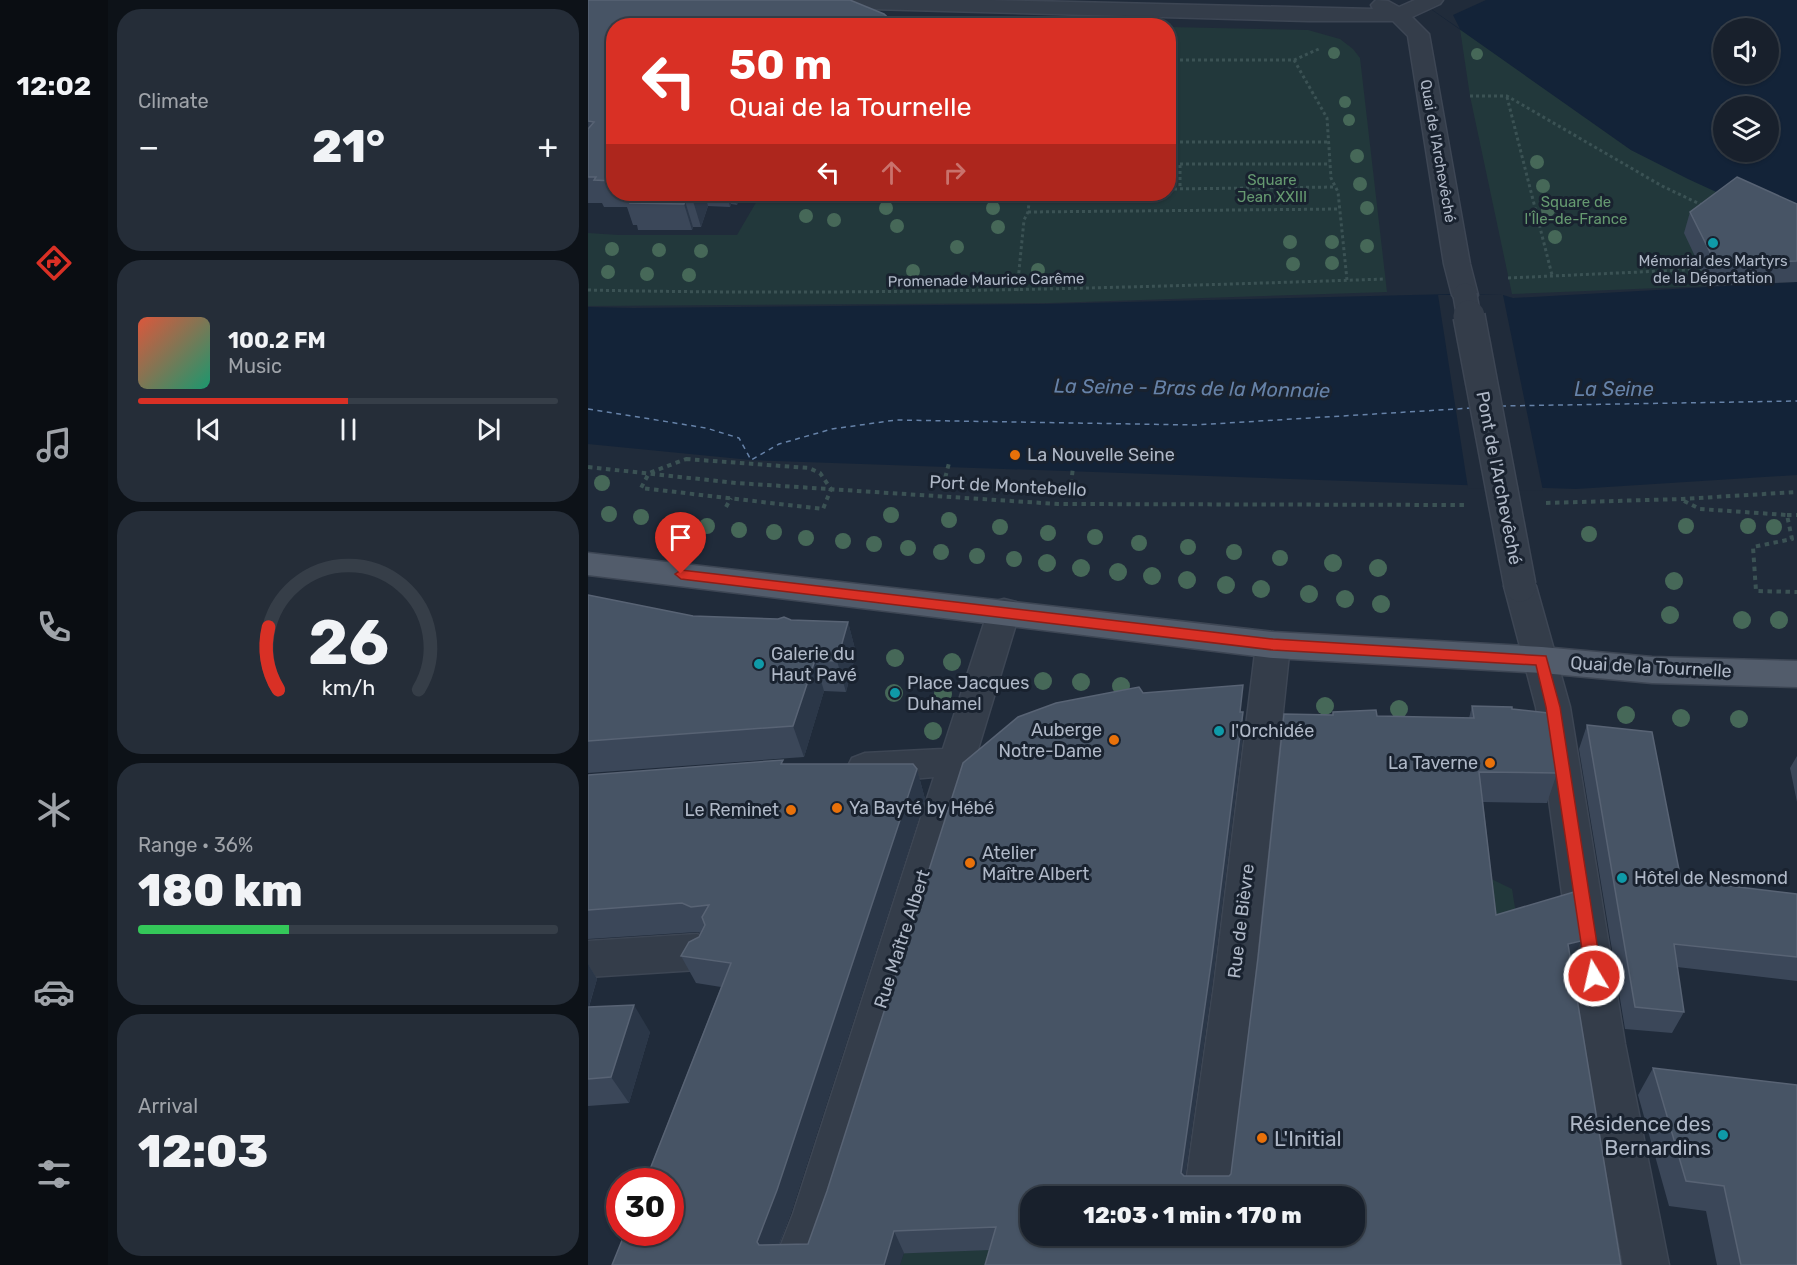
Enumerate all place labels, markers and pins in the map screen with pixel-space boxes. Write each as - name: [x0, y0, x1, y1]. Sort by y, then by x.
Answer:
- marker: Mémorial des Martyrs de la Déportation: [1706, 236, 1720, 250]
- place label: Mémorial des Martyrs de la Déportation: [1638, 252, 1788, 287]
- place label: La Nouvelle Seine: [1027, 444, 1175, 466]
- marker: La Nouvelle Seine: [1008, 448, 1022, 462]
- pin: [655, 512, 706, 574]
- place label: Galerie du Haut Pavé: [771, 643, 857, 686]
- marker: Galerie du Haut Pavé: [752, 657, 766, 671]
- place label: Place Jacques Duhamel: [907, 672, 1029, 715]
- marker: Place Jacques Duhamel: [888, 686, 902, 700]
- place label: Auberge Notre-Dame: [998, 719, 1102, 762]
- place label: l'Orchidée: [1231, 720, 1314, 742]
- marker: l'Orchidée: [1212, 724, 1226, 738]
- marker: Auberge Notre-Dame: [1107, 733, 1121, 747]
- place label: La Taverne: [1388, 752, 1478, 774]
- marker: La Taverne: [1483, 756, 1497, 770]
- place label: Ya Bayté by Hébé: [849, 797, 994, 819]
- place label: Le Reminet: [684, 799, 779, 821]
- marker: Ya Bayté by Hébé: [830, 801, 844, 815]
- marker: Le Reminet: [784, 803, 798, 817]
- place label: Atelier Maître Albert: [982, 842, 1089, 885]
- marker: Atelier Maître Albert: [963, 856, 977, 870]
- place label: Hôtel de Nesmond: [1634, 867, 1788, 889]
- marker: Hôtel de Nesmond: [1615, 871, 1629, 885]
- place label: Résidence des Bernardins: [1569, 1111, 1711, 1160]
- place label: L'Initial: [1274, 1126, 1342, 1151]
- marker: Résidence des Bernardins: [1716, 1128, 1730, 1142]
- marker: L'Initial: [1255, 1131, 1269, 1145]

